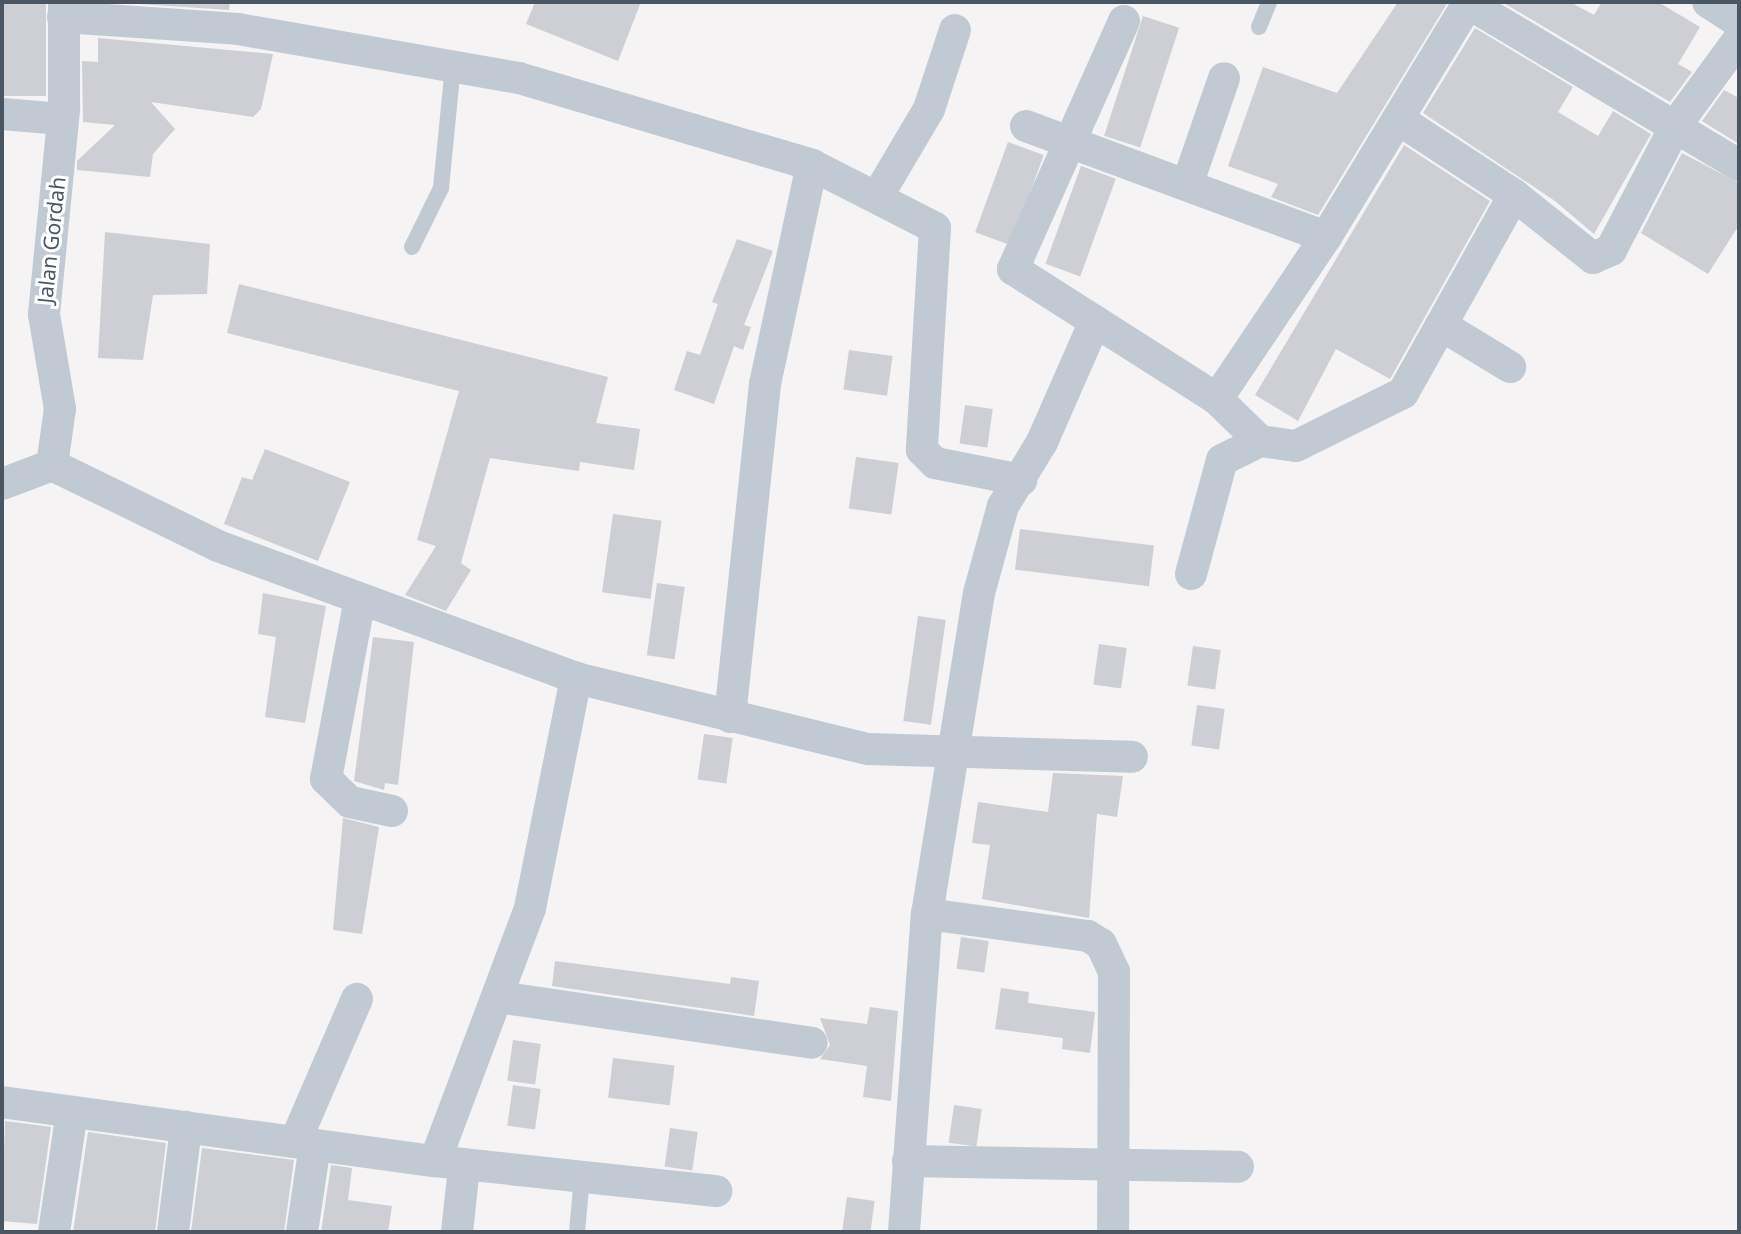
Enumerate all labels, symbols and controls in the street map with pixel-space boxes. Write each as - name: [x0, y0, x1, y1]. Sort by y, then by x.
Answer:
- street label: Jalan Gordah: [32, 175, 70, 305]

